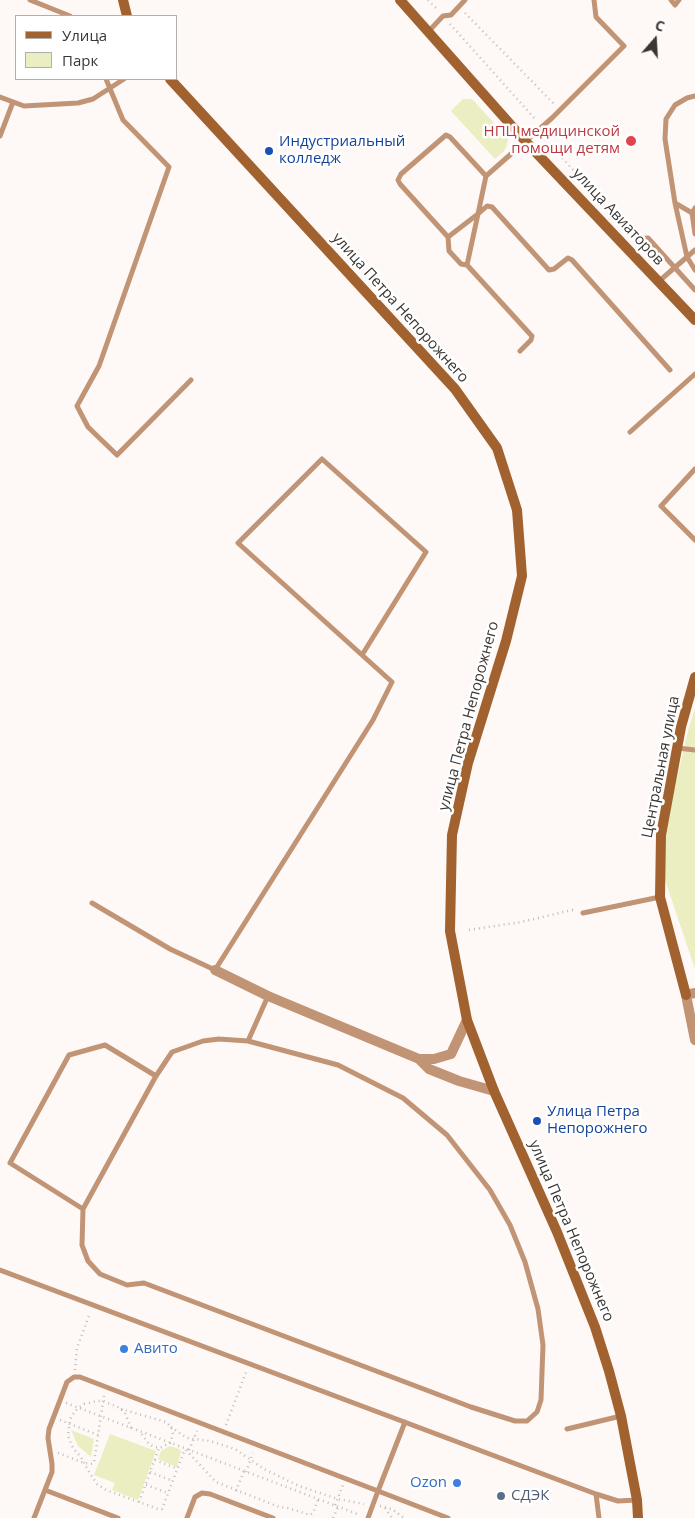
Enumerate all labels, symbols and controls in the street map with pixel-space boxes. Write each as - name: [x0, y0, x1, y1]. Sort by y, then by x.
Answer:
- legend: [15, 15, 178, 80]
- north arrow: [630, 15, 680, 65]
- text: С: [653, 15, 667, 36]
- text: Улица: [62, 25, 107, 45]
- text: Парк: [62, 50, 98, 70]
- place label: НПЦ медицинской помощи детям: [484, 123, 620, 158]
- place label: Индустриальный колледж: [279, 133, 405, 168]
- marker: НПЦ медицинской помощи детям: [624, 134, 638, 148]
- marker: Индустриальный колледж: [263, 145, 275, 157]
- street label: улица Авиаторов: [568, 165, 668, 269]
- street label: улица Петра Непорожнего: [328, 229, 472, 387]
- street label: улица Петра Непорожнего: [435, 619, 503, 813]
- street label: Центральная улица: [638, 694, 684, 840]
- place label: Улица Петра Непорожнего: [547, 1103, 647, 1138]
- marker: Улица Петра Непорожнего: [531, 1115, 543, 1127]
- street label: улица Петра Непорожнего: [525, 1138, 617, 1324]
- place label: Авито: [134, 1340, 178, 1358]
- marker: Авито: [118, 1343, 130, 1355]
- place label: Ozon: [410, 1474, 447, 1492]
- marker: Ozon: [451, 1477, 463, 1489]
- place label: СДЭК: [511, 1487, 549, 1505]
- marker: СДЭК: [495, 1490, 507, 1502]

